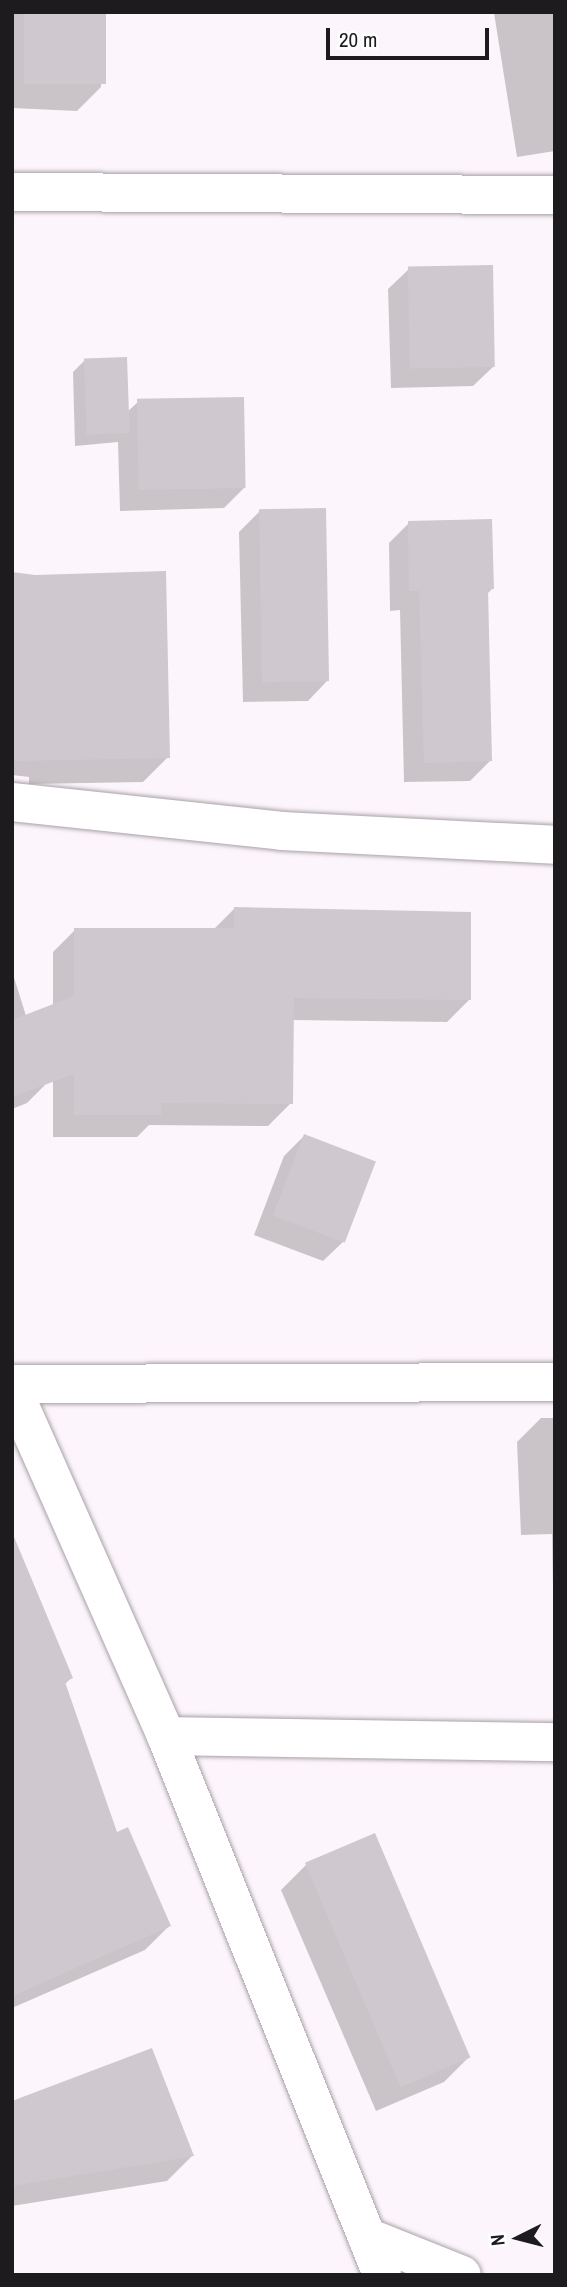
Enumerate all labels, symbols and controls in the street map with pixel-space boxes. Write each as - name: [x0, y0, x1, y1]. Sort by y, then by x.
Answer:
- scale bar: [329, 14, 492, 58]
- text: 20 m: [339, 25, 377, 54]
- north arrow: [483, 2203, 553, 2273]
- text: N: [484, 2233, 511, 2247]

